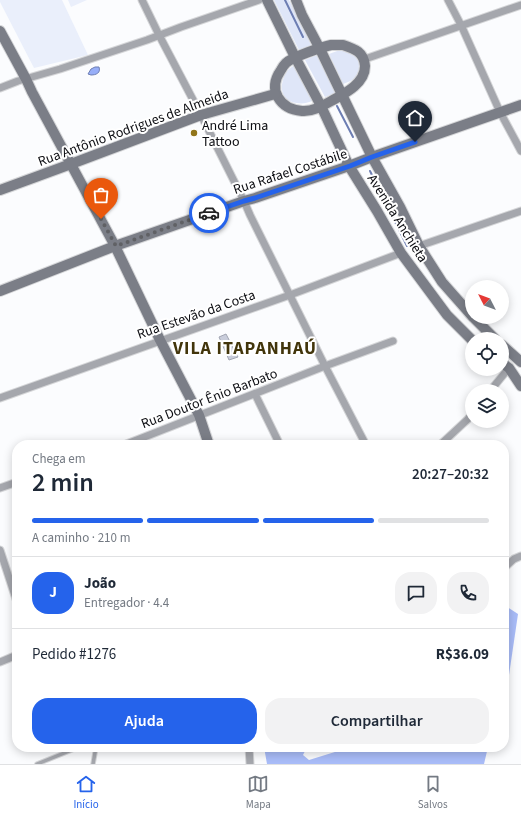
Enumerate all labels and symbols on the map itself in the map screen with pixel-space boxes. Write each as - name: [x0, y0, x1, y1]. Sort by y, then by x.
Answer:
- street label: Rua Antônio Rodrigues de Almeida: [35, 84, 231, 172]
- pin: [398, 101, 432, 142]
- place label: André Lima Tattoo: [202, 116, 268, 152]
- marker: André Lima Tattoo: [189, 128, 199, 138]
- street label: Rua Rafael Costábile: [231, 144, 350, 200]
- street label: Avenida Anchieta: [362, 171, 432, 267]
- pin: [84, 178, 118, 219]
- courier: [189, 193, 229, 233]
- north arrow: [465, 280, 509, 324]
- street label: Rua Estevão da Costa: [134, 285, 258, 345]
- district label: VILA ITAPANHAÚ: [172, 336, 317, 361]
- street label: Rua Doutor Ênio Barbato: [138, 364, 280, 434]

